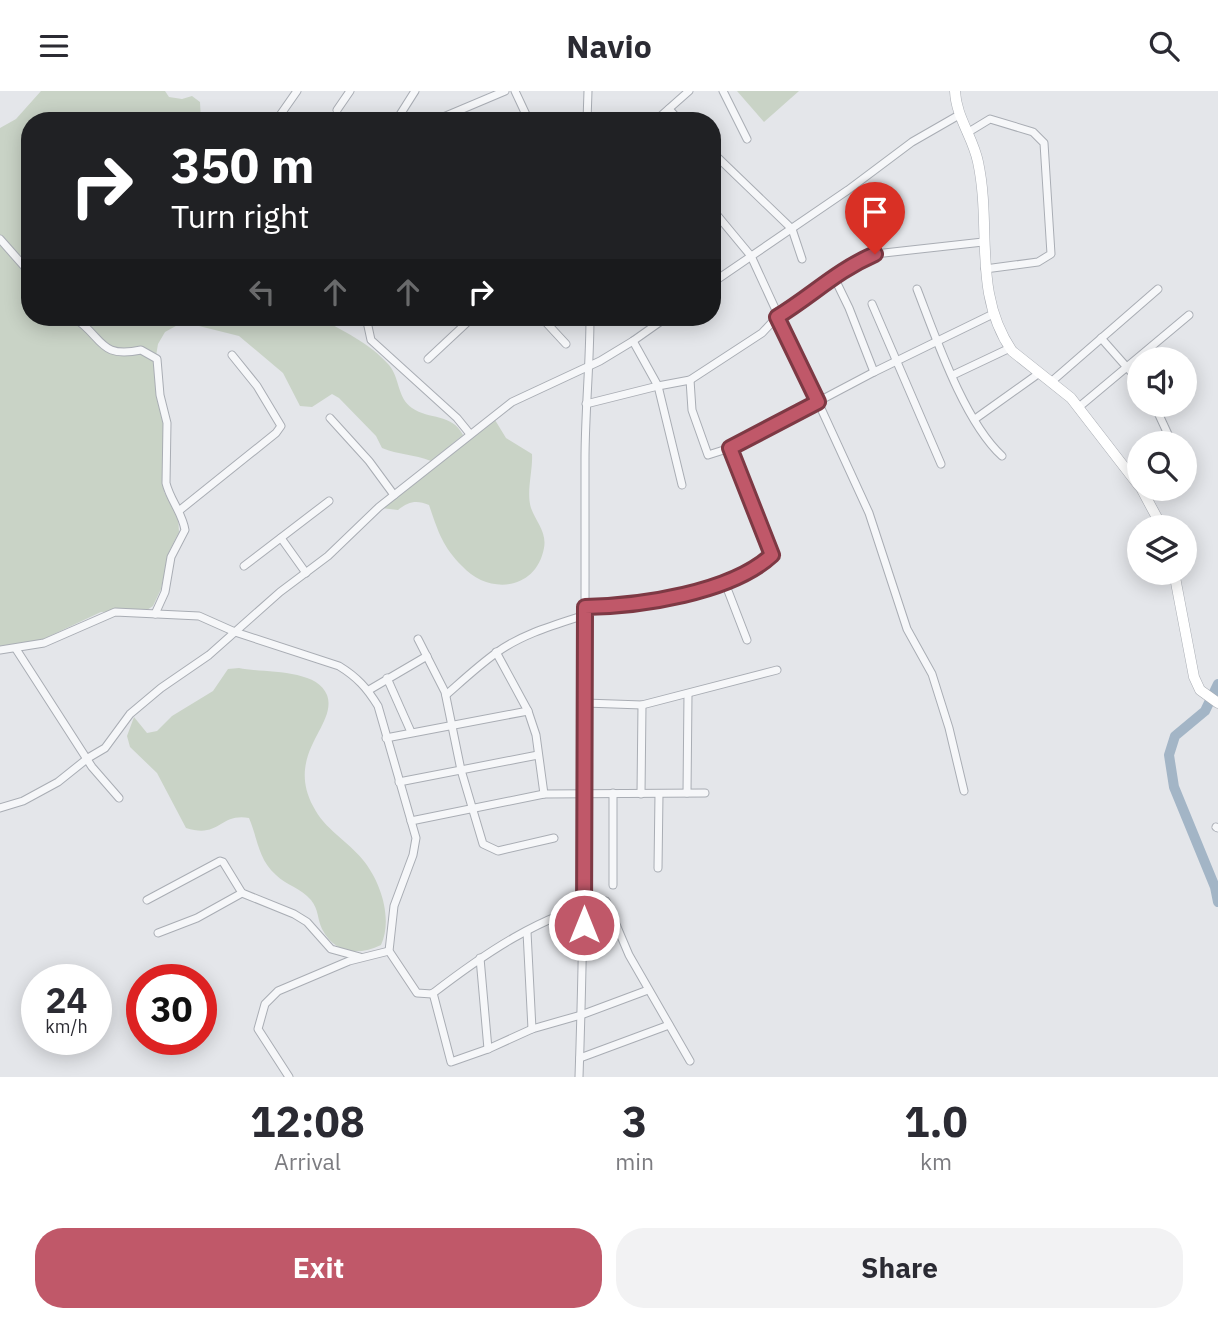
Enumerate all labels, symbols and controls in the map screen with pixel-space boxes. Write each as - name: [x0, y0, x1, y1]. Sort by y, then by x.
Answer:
- text: Navio: [566, 25, 652, 67]
- icon: menu: [35, 27, 73, 65]
- icon: search: [1145, 27, 1183, 65]
- text: 350 m: [171, 133, 315, 196]
- icon: right: [56, 140, 147, 231]
- pin: [845, 182, 905, 254]
- icon: arrive: [856, 193, 894, 231]
- text: Turn right: [171, 195, 309, 237]
- icon: left: [243, 273, 281, 311]
- icon: ahead: [316, 273, 354, 311]
- icon: ahead: [389, 273, 427, 311]
- icon: right: [462, 273, 500, 311]
- map controls: [1127, 347, 1197, 585]
- button: sound: [1127, 347, 1197, 417]
- button: search: [1127, 431, 1197, 501]
- button: layers: [1127, 515, 1197, 585]
- position arrow: [547, 888, 621, 962]
- speed limit sign: 30: [126, 964, 217, 1055]
- text: 24: [45, 977, 88, 1023]
- text: km/h: [45, 1015, 88, 1038]
- text: 12:08: [250, 1094, 365, 1149]
- text: 3: [622, 1094, 647, 1149]
- text: 1.0: [904, 1094, 968, 1149]
- text: Arrival: [274, 1146, 341, 1176]
- text: min: [615, 1146, 654, 1176]
- text: km: [920, 1146, 952, 1176]
- button: Exit: [35, 1228, 602, 1308]
- button: Share: [616, 1228, 1183, 1308]

